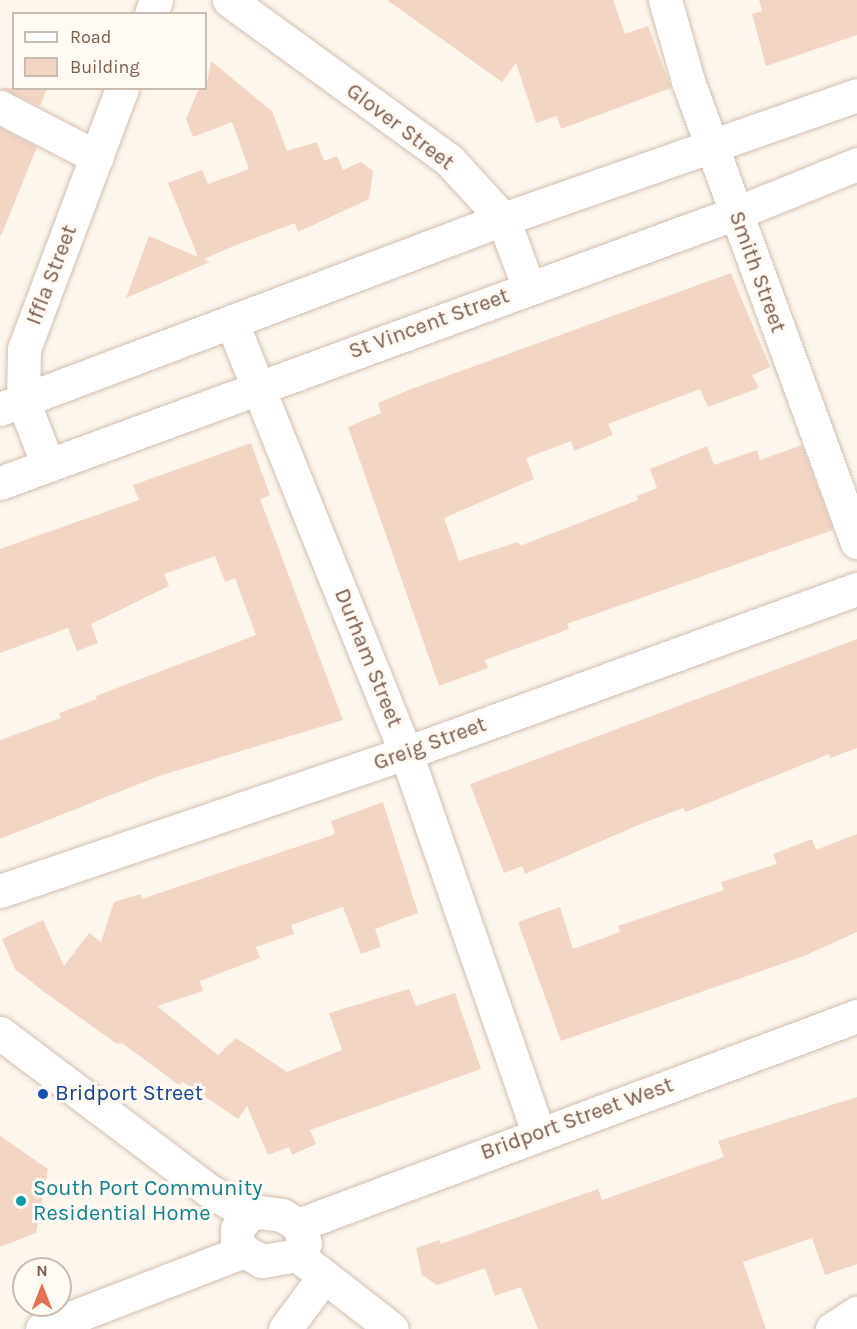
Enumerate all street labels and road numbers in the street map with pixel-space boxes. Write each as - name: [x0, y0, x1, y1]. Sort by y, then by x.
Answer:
- street label: Glover Street: [341, 78, 459, 176]
- street label: Smith Street: [723, 208, 791, 336]
- street label: Iffla Street: [21, 221, 83, 329]
- street label: St Vincent Street: [345, 283, 513, 365]
- street label: Durham Street: [328, 585, 408, 731]
- street label: Greig Street: [370, 711, 490, 777]
- street label: Bridport Street West: [477, 1072, 677, 1166]

